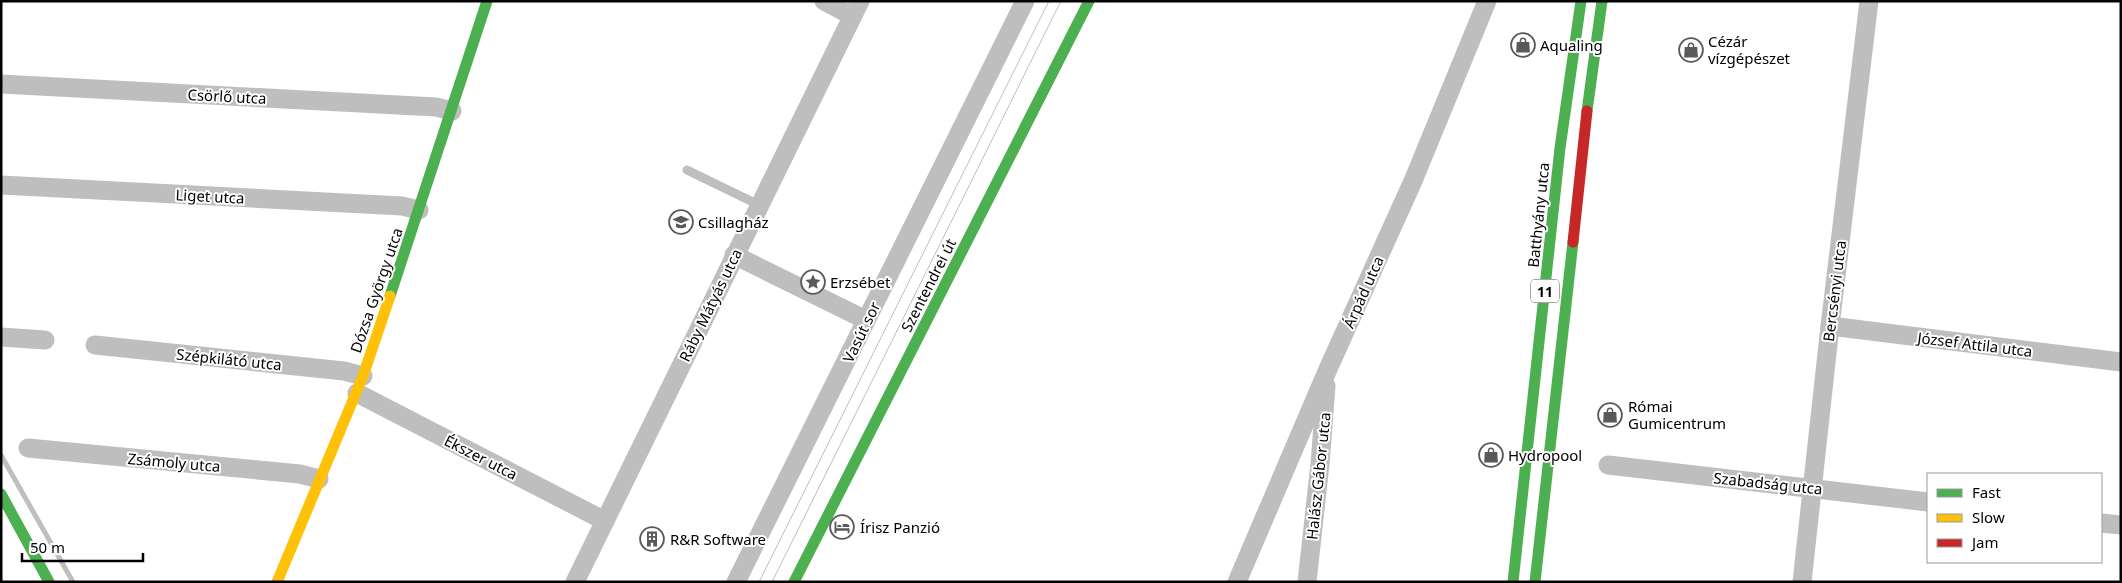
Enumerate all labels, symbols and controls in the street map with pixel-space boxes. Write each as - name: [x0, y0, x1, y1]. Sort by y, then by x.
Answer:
- place label: Cézár vízgépészet: [1708, 31, 1791, 68]
- shop icon: Aqualing: [1510, 32, 1536, 58]
- place label: Aqualing: [1540, 35, 1603, 55]
- shop icon: Cézár vízgépészet: [1678, 37, 1704, 63]
- street label: Csörlő utca: [187, 84, 267, 108]
- street label: Batthyány utca: [1523, 162, 1553, 268]
- street label: Liget utca: [175, 184, 245, 208]
- school or university icon: Csillagház: [668, 209, 694, 235]
- place label: Csillagház: [698, 212, 769, 232]
- street label: Dózsa György utca: [345, 225, 407, 355]
- street label: Szentendrei út: [896, 234, 960, 335]
- street label: Bercsényi utca: [1818, 239, 1850, 343]
- street label: Ráby Mátyás utca: [674, 245, 746, 365]
- street label: Árpád utca: [1338, 253, 1388, 331]
- place icon: Erzsébet: [800, 269, 826, 295]
- place label: Erzsébet: [830, 272, 891, 292]
- road number: 11: [1531, 280, 1559, 302]
- street label: Vasút sor: [838, 298, 884, 366]
- street label: József Attila utca: [1914, 327, 2034, 361]
- street label: Szépkilátó utca: [175, 344, 283, 374]
- place label: Római Gumicentrum: [1628, 396, 1726, 433]
- shop icon: Római Gumicentrum: [1597, 402, 1623, 428]
- street label: Halász Gábor utca: [1301, 411, 1335, 541]
- street label: Ékszer utca: [441, 430, 521, 484]
- shop icon: Hydropool: [1478, 442, 1504, 468]
- place label: Hydropool: [1508, 445, 1582, 465]
- street label: Zsámoly utca: [127, 448, 221, 476]
- street label: Szabadság utca: [1712, 467, 1824, 499]
- legend: [1927, 473, 2102, 563]
- text: Fast: [1972, 482, 2001, 502]
- text: Slow: [1972, 507, 2005, 527]
- hotel icon: Írisz Panzió: [829, 514, 855, 540]
- place label: Írisz Panzió: [860, 517, 940, 537]
- building icon: R&R Software: [639, 526, 665, 552]
- place label: R&R Software: [670, 529, 766, 549]
- scale bar: [22, 530, 144, 562]
- text: Jam: [1970, 532, 1999, 552]
- text: 50 m: [30, 537, 65, 557]

